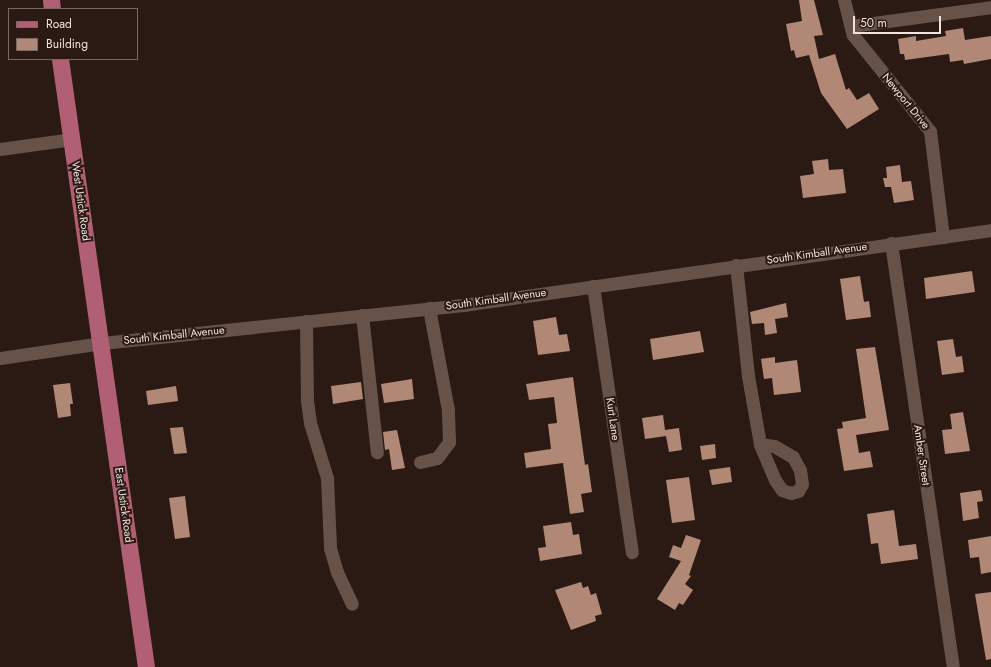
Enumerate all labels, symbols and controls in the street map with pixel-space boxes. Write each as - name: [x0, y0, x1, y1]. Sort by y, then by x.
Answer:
- legend: [8, 8, 138, 60]
- scale bar: [855, 8, 943, 34]
- text: 50 m: [860, 14, 887, 32]
- text: Road: [46, 15, 72, 33]
- text: Building: [46, 35, 88, 53]
- street label: Newport Drive: [879, 70, 933, 132]
- street label: West Ustick Road: [69, 160, 93, 242]
- street label: South Kimball Avenue: [766, 239, 868, 267]
- street label: South Kimball Avenue: [445, 285, 547, 313]
- street label: South Kimball Avenue: [123, 323, 225, 347]
- street label: Kurt Lane: [603, 397, 623, 441]
- street label: Amber Street: [911, 424, 933, 486]
- street label: East Ustick Road: [112, 467, 136, 543]

